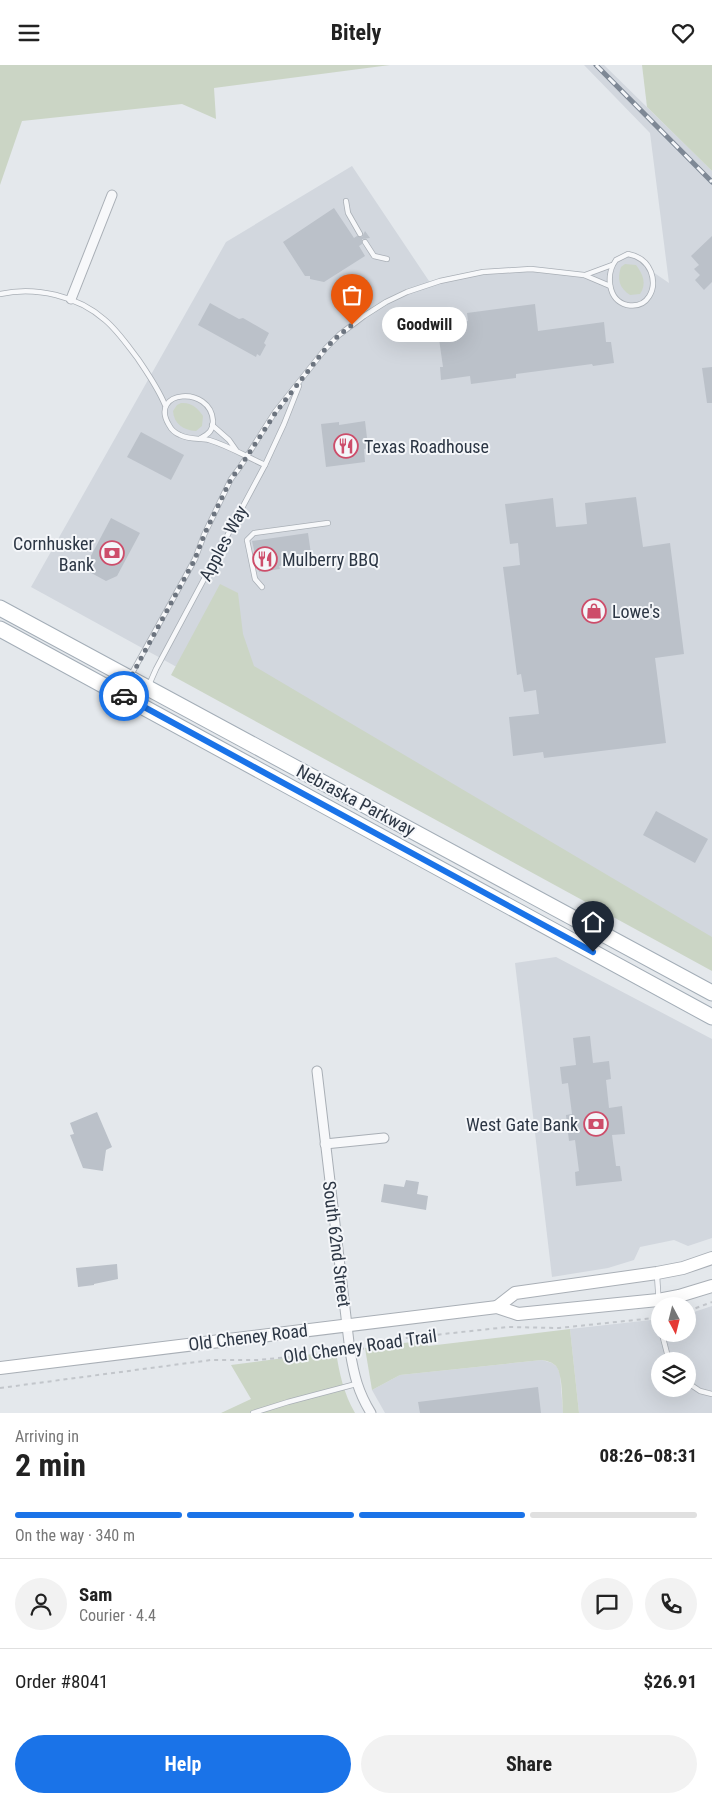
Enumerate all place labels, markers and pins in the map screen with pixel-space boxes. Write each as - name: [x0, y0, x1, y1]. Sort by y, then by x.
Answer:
- pin: [331, 274, 373, 325]
- callout: Goodwill: [382, 307, 467, 343]
- restaurant icon: Texas Roadhouse: [333, 433, 359, 459]
- place label: Texas Roadhouse: [364, 436, 489, 457]
- place label: Cornhusker Bank: [13, 533, 95, 575]
- bank icon: Cornhusker Bank: [99, 540, 125, 566]
- restaurant icon: Mulberry BBQ: [252, 546, 278, 572]
- place label: Mulberry BBQ: [282, 549, 379, 570]
- shop icon: Lowe's: [581, 598, 607, 624]
- place label: Lowe's: [612, 601, 660, 622]
- pin: [572, 901, 614, 952]
- bank icon: West Gate Bank: [583, 1111, 609, 1137]
- place label: West Gate Bank: [466, 1114, 578, 1135]

